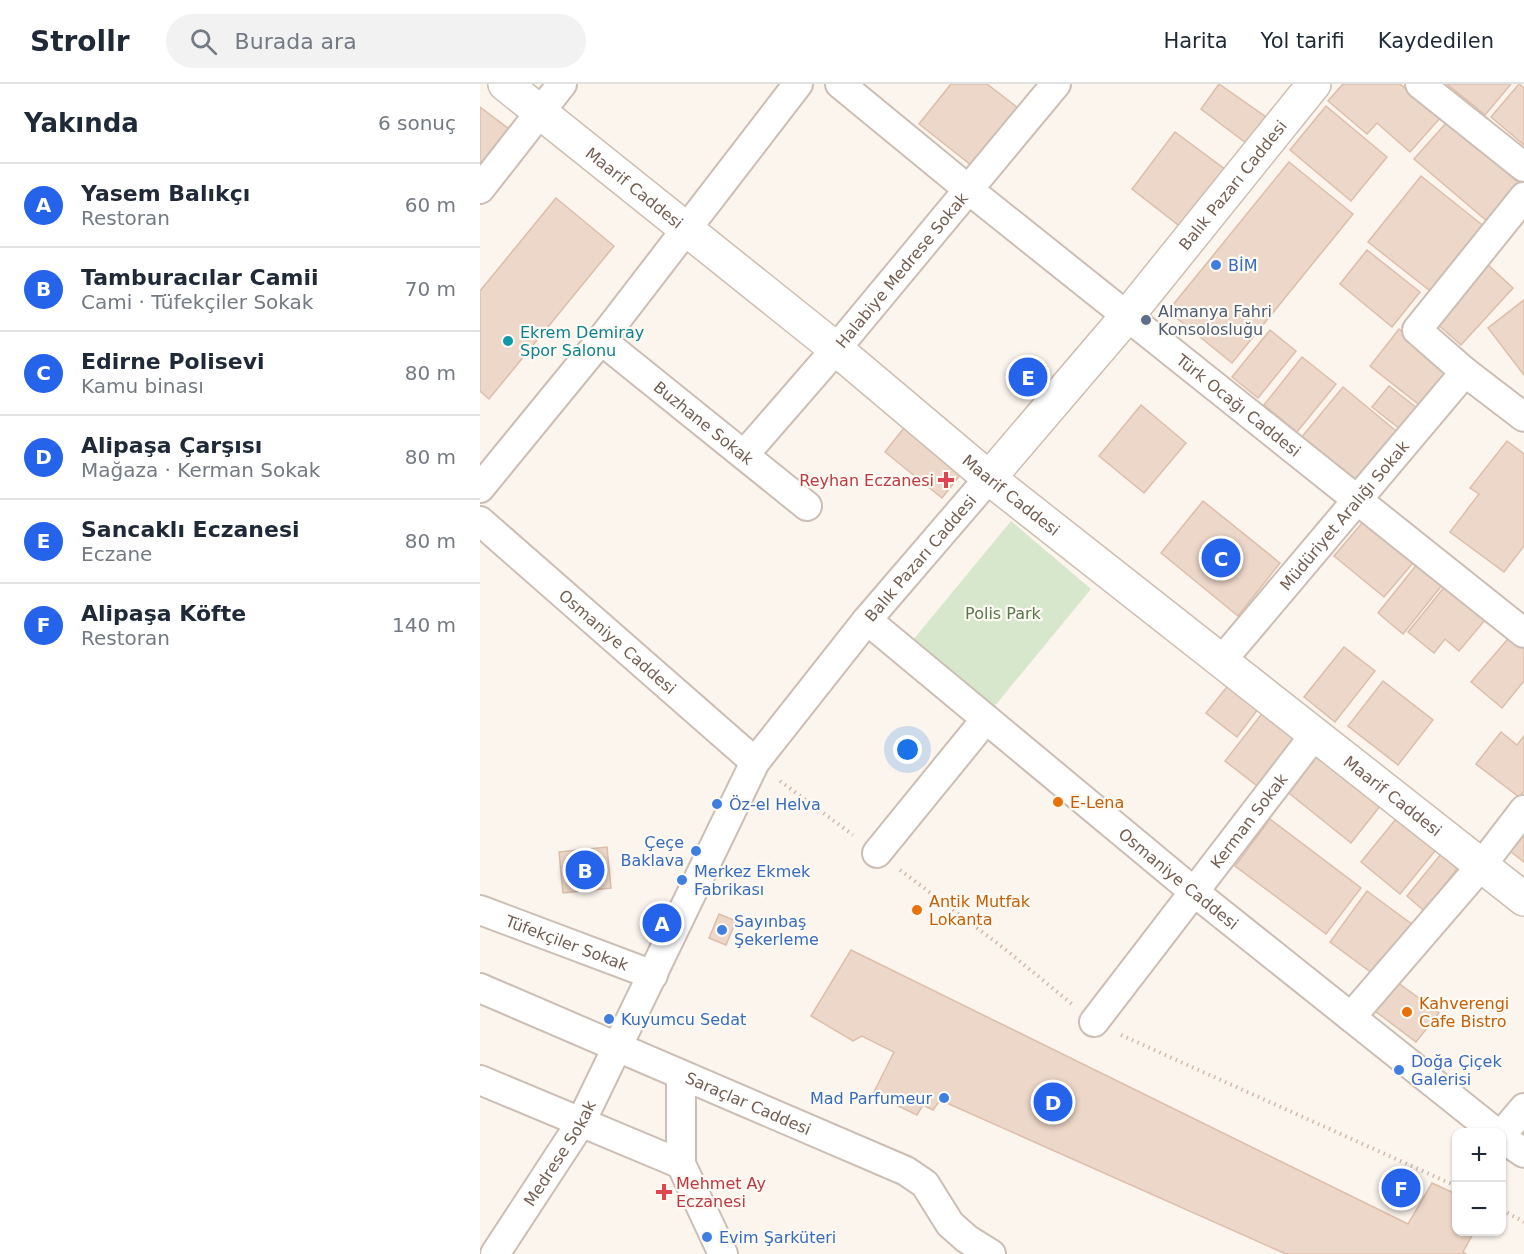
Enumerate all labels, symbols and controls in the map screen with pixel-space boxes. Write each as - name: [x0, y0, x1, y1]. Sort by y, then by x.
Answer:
- search box: [166, 14, 586, 68]
- text: Strollr: [30, 25, 130, 58]
- icon: search: [187, 25, 220, 58]
- text: Burada ara: [235, 29, 357, 54]
- text: Harita: [1163, 29, 1228, 53]
- text: Yol tarifi: [1261, 29, 1345, 53]
- text: Kaydedilen: [1378, 29, 1494, 53]
- text: Yakında: [24, 108, 139, 138]
- text: 6 sonuç: [378, 111, 456, 135]
- street label: Balık Pazarı Caddesi: [1175, 117, 1291, 254]
- street label: Maarif Caddesi: [582, 143, 687, 233]
- text: Yasem Balıkçı: [81, 181, 250, 206]
- street label: Halabiye Medrese Sokak: [832, 188, 972, 352]
- text: A: [36, 193, 51, 217]
- text: 60 m: [405, 193, 456, 217]
- text: Restoran: [81, 206, 170, 230]
- place label: BİM: [1228, 256, 1258, 275]
- marker: BİM: [1209, 258, 1223, 272]
- text: Tamburacılar Camii: [81, 265, 319, 290]
- text: B: [36, 277, 51, 301]
- text: 70 m: [405, 277, 456, 301]
- text: Cami · Tüfekçiler Sokak: [81, 290, 313, 314]
- place label: Almanya Fahri Konsolosluğu: [1158, 302, 1272, 339]
- marker: Almanya Fahri Konsolosluğu: [1139, 313, 1153, 327]
- place label: Ekrem Demiray Spor Salonu: [520, 323, 644, 360]
- marker: Ekrem Demiray Spor Salonu: [501, 334, 515, 348]
- text: Edirne Polisevi: [81, 349, 265, 374]
- street label: Türk Ocağı Caddesi: [1172, 350, 1304, 461]
- pin: E: [1008, 354, 1048, 400]
- text: C: [36, 361, 51, 385]
- text: 80 m: [405, 361, 456, 385]
- text: Kamu binası: [81, 374, 204, 398]
- street label: Buzhane Sokak: [650, 377, 758, 470]
- text: Alipaşa Çarşısı: [81, 433, 262, 458]
- street label: Müdüriyet Aralığı Sokak: [1276, 436, 1414, 594]
- text: D: [35, 445, 52, 469]
- text: 80 m: [405, 445, 456, 469]
- street label: Maarif Caddesi: [958, 451, 1063, 540]
- text: Mağaza · Kerman Sokak: [81, 458, 320, 482]
- place label: Reyhan Eczanesi: [799, 471, 934, 490]
- marker: Reyhan Eczanesi: [939, 473, 953, 487]
- street label: Balık Pazarı Caddesi: [861, 491, 980, 626]
- text: Sancaklı Eczanesi: [81, 517, 300, 542]
- text: E: [37, 529, 50, 553]
- text: 80 m: [405, 529, 456, 553]
- pin: C: [1202, 536, 1240, 580]
- text: Eczane: [81, 542, 152, 566]
- street label: Osmaniye Caddesi: [555, 586, 680, 698]
- text: Alipaşa Köfte: [81, 601, 246, 626]
- park label: Polis Park: [965, 604, 1042, 623]
- text: F: [37, 613, 50, 637]
- text: 140 m: [392, 613, 456, 637]
- text: Restoran: [81, 626, 170, 650]
- your location: [893, 735, 922, 764]
- street label: Maarif Caddesi: [1340, 752, 1445, 840]
- street label: Kerman Sokak: [1207, 769, 1292, 872]
- place label: E-Lena: [1070, 793, 1124, 812]
- place label: Öz-el Helva: [729, 795, 821, 814]
- marker: E-Lena: [1051, 795, 1065, 809]
- marker: Öz-el Helva: [710, 797, 724, 811]
- street label: Osmaniye Caddesi: [1115, 824, 1242, 934]
- place label: Çeçe Baklava: [620, 833, 684, 870]
- marker: Çeçe Baklava: [689, 844, 703, 858]
- pin: B: [566, 848, 604, 892]
- place label: Merkez Ekmek Fabrikası: [694, 862, 811, 899]
- marker: Merkez Ekmek Fabrikası: [675, 873, 689, 887]
- place label: Antik Mutfak Lokanta: [929, 892, 1031, 929]
- pin: A: [642, 900, 681, 946]
- marker: Antik Mutfak Lokanta: [910, 903, 924, 917]
- street label: Tüfekçiler Sokak: [502, 911, 632, 975]
- place label: Sayınbaş Şekerleme: [734, 912, 819, 949]
- marker: Sayınbaş Şekerleme: [715, 923, 729, 937]
- place label: Kahverengi Cafe Bistro: [1419, 994, 1509, 1031]
- marker: Kahverengi Cafe Bistro: [1400, 1005, 1414, 1019]
- place label: Kuyumcu Sedat: [621, 1010, 746, 1029]
- marker: Kuyumcu Sedat: [602, 1012, 616, 1026]
- place label: Doğa Çiçek Galerisi: [1411, 1052, 1502, 1089]
- marker: Doğa Çiçek Galerisi: [1392, 1063, 1406, 1077]
- street label: Saraçlar Caddesi: [682, 1068, 814, 1139]
- pin: D: [1034, 1080, 1072, 1124]
- place label: Mad Parfumeur: [810, 1089, 932, 1108]
- marker: Mad Parfumeur: [937, 1091, 951, 1105]
- street label: Medrese Sokak: [520, 1097, 600, 1210]
- map controls: [1452, 1128, 1506, 1236]
- button: +: [1452, 1128, 1506, 1182]
- pin: F: [1382, 1166, 1420, 1210]
- place label: Mehmet Ay Eczanesi: [676, 1174, 766, 1211]
- button: −: [1452, 1182, 1506, 1236]
- marker: Mehmet Ay Eczanesi: [657, 1185, 671, 1199]
- place label: Evim Şarküteri: [719, 1228, 836, 1247]
- marker: Evim Şarküteri: [700, 1230, 714, 1244]

